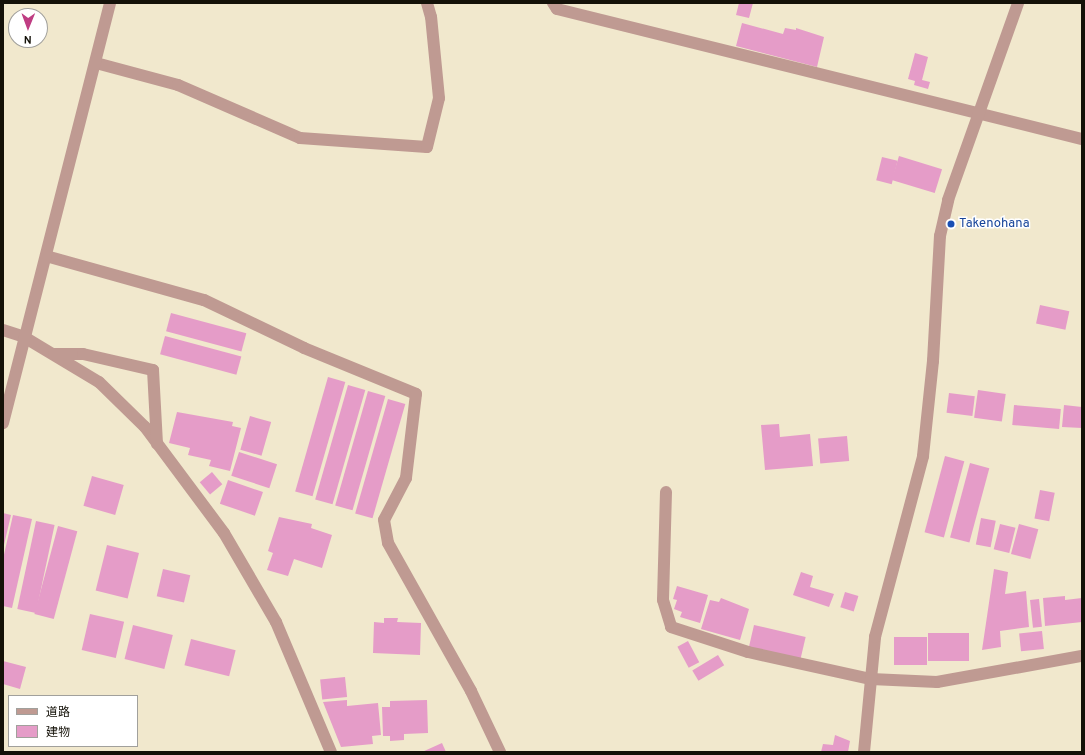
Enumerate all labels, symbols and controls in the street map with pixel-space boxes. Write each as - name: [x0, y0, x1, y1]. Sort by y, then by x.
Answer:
- north arrow: [8, 8, 48, 48]
- text: N: [24, 32, 32, 46]
- place label: Takenohana: [959, 216, 1030, 232]
- marker: Takenohana: [946, 219, 956, 229]
- legend: [8, 695, 138, 747]
- text: 道路: [46, 705, 70, 721]
- text: 建物: [46, 725, 70, 741]

